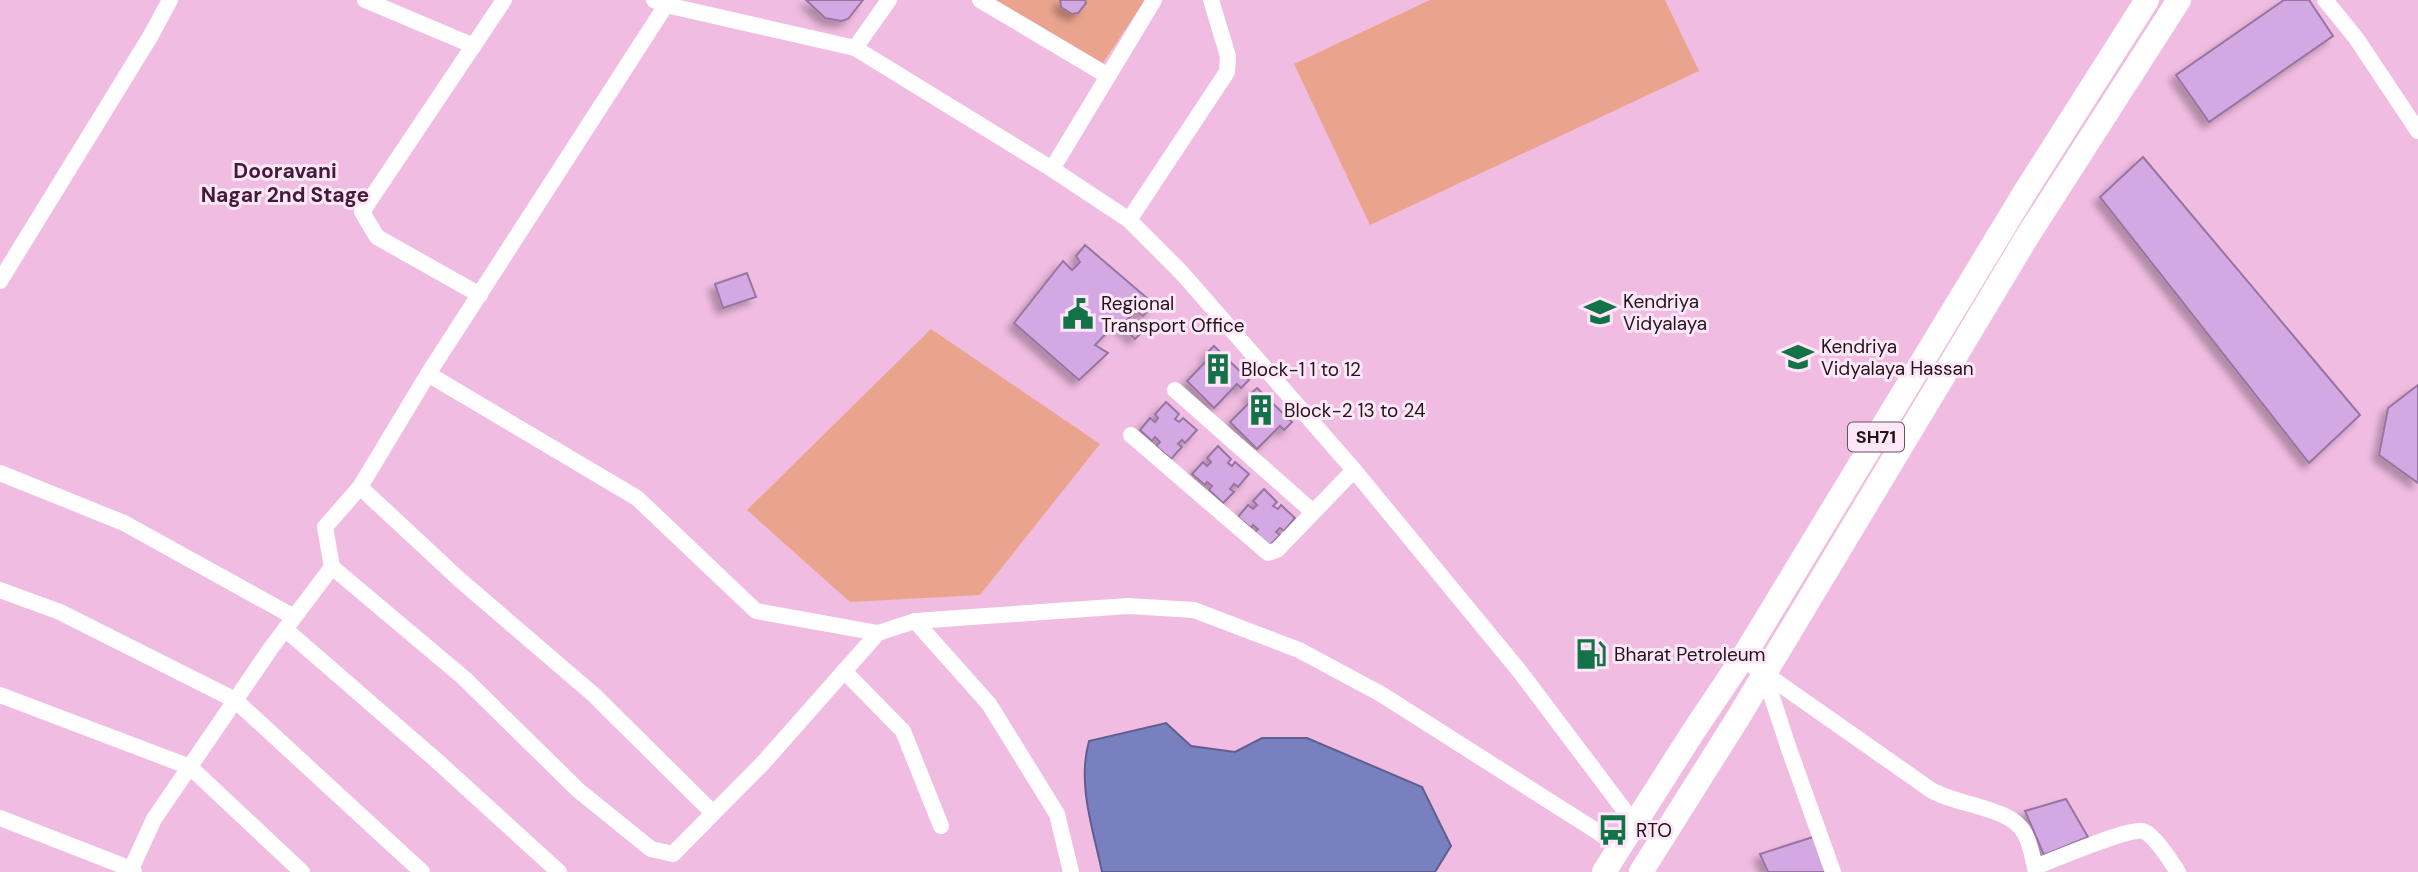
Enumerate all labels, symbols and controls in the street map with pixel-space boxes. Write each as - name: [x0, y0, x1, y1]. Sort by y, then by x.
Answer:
- district label: Dooravani Nagar 2nd Stage: [201, 157, 369, 209]
- place label: Kendriya Vidyalaya: [1623, 289, 1707, 336]
- place label: Regional Transport Office: [1101, 291, 1245, 338]
- school or university icon: Kendriya Vidyalaya: [1583, 295, 1617, 329]
- public building icon: Regional Transport Office: [1061, 297, 1095, 331]
- place label: Kendriya Vidyalaya Hassan: [1821, 334, 1974, 381]
- school or university icon: Kendriya Vidyalaya Hassan: [1781, 340, 1815, 374]
- building icon: Block-1 1 to 12: [1201, 352, 1235, 386]
- place label: Block-1 1 to 12: [1241, 357, 1361, 382]
- building icon: Block-2 13 to 24: [1244, 393, 1278, 427]
- place label: Block-2 13 to 24: [1284, 398, 1426, 423]
- road number: SH71: [1848, 422, 1904, 452]
- fuel station icon: Bharat Petroleum: [1574, 637, 1608, 671]
- place label: Bharat Petroleum: [1614, 642, 1766, 667]
- bus stop icon: RTO: [1596, 813, 1630, 847]
- place label: RTO: [1636, 818, 1672, 843]

